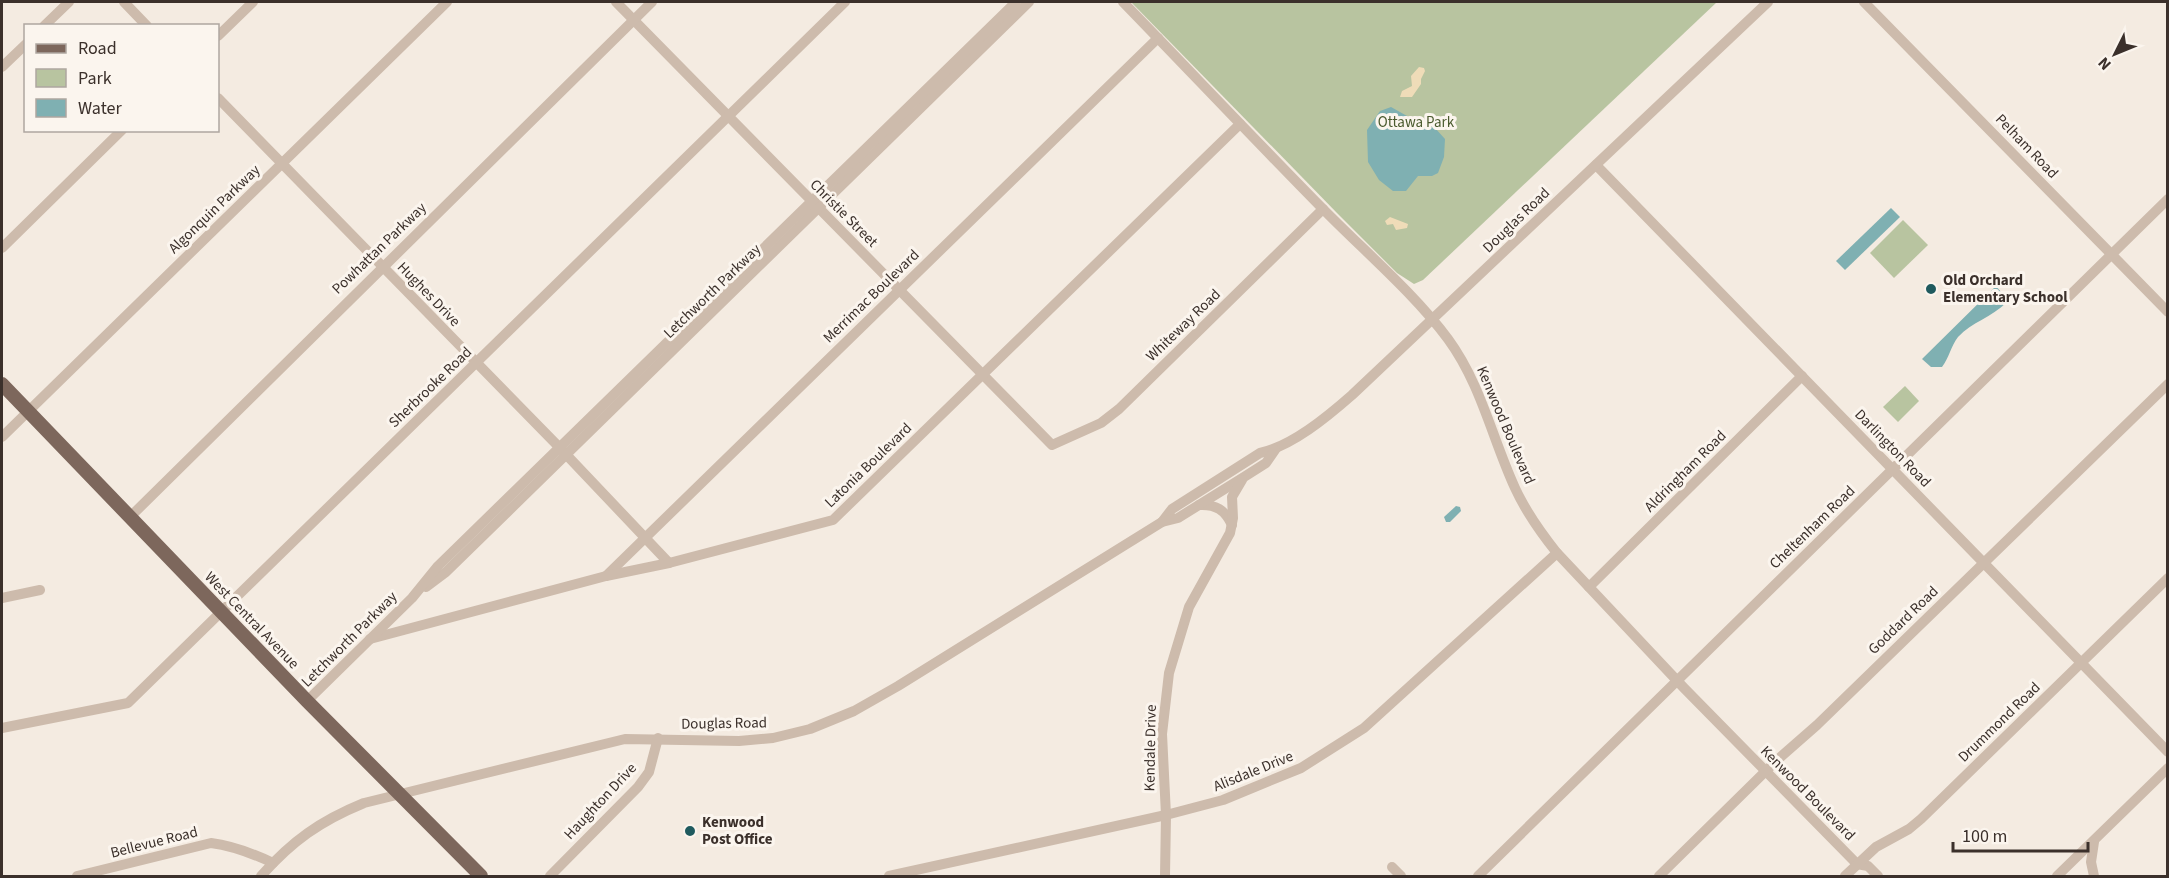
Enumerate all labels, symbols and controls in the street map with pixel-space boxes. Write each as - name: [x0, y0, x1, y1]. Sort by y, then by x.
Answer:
- legend: [24, 24, 219, 132]
- north arrow: [2085, 24, 2145, 84]
- text: Road: [78, 36, 117, 61]
- text: N: [2093, 52, 2116, 75]
- text: Park: [78, 66, 112, 91]
- text: Water: [78, 96, 122, 121]
- street label: Pelham Road: [1990, 109, 2063, 183]
- park label: Ottawa Park: [1378, 112, 1455, 133]
- street label: Algonquin Parkway: [164, 160, 265, 259]
- street label: Christie Street: [805, 175, 882, 252]
- street label: Douglas Road: [1478, 183, 1555, 258]
- street label: Powhattan Parkway: [327, 198, 431, 299]
- street label: Letchworth Parkway: [659, 239, 766, 343]
- street label: Merrimac Boulevard: [819, 245, 924, 348]
- street label: Hughes Drive: [392, 257, 465, 331]
- place label: Old Orchard Elementary School: [1943, 270, 2068, 308]
- marker: Old Orchard Elementary School: [1924, 282, 1938, 296]
- street label: Whiteway Road: [1141, 284, 1225, 366]
- street label: Sherbrooke Road: [384, 342, 477, 433]
- street label: Kenwood Boulevard: [1471, 363, 1540, 488]
- street label: Darlington Road: [1850, 404, 1936, 492]
- street label: Latonia Boulevard: [820, 418, 917, 513]
- street label: Aldringham Road: [1640, 426, 1731, 517]
- street label: Cheltenham Road: [1765, 481, 1860, 574]
- street label: West Central Avenue: [200, 567, 304, 674]
- street label: Goddard Road: [1864, 581, 1943, 659]
- street label: Letchworth Parkway: [297, 587, 402, 692]
- street label: Drummond Road: [1953, 678, 2045, 767]
- street label: Kendale Drive: [1139, 704, 1162, 792]
- street label: Douglas Road: [681, 712, 767, 735]
- street label: Kenwood Boulevard: [1755, 741, 1860, 846]
- street label: Alisdale Drive: [1210, 746, 1296, 797]
- street label: Haughton Drive: [559, 758, 641, 844]
- place label: Kenwood Post Office: [702, 812, 773, 850]
- scale bar: [1953, 815, 2088, 853]
- street label: Bellevue Road: [108, 822, 200, 863]
- marker: Kenwood Post Office: [683, 824, 697, 838]
- text: 100 m: [1962, 824, 2007, 849]

